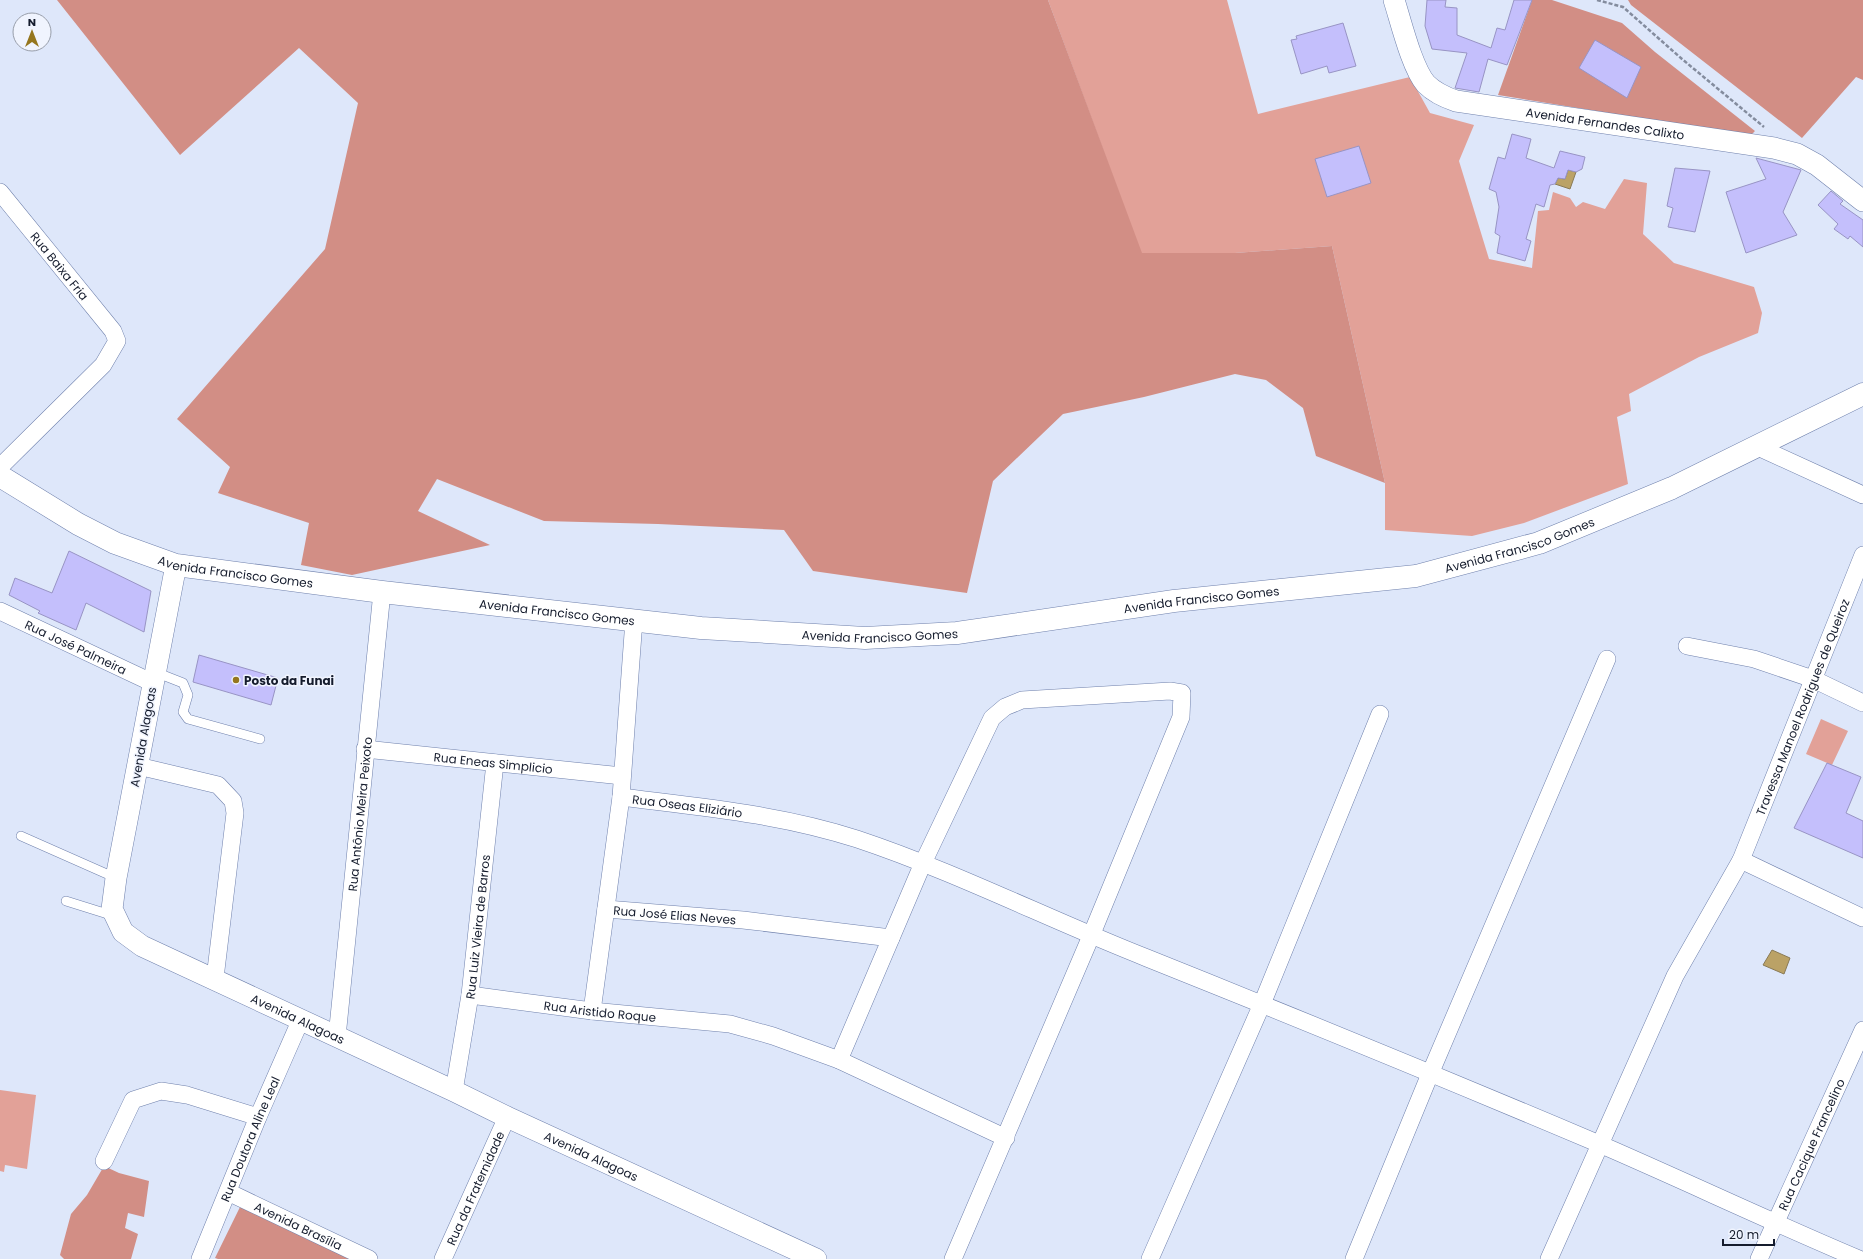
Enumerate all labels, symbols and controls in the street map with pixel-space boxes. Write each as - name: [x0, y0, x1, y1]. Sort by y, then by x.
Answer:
- north arrow: [12, 12, 52, 52]
- text: N: [28, 14, 36, 30]
- street label: Avenida Fernandes Calixto: [1525, 103, 1686, 143]
- street label: Rua Baixa Fria: [27, 228, 93, 303]
- street label: Avenida Francisco Gomes: [1443, 513, 1597, 576]
- street label: Avenida Francisco Gomes: [156, 551, 314, 591]
- street label: Avenida Francisco Gomes: [1122, 582, 1280, 617]
- street label: Avenida Francisco Gomes: [478, 595, 636, 629]
- street label: Travessa Manoel Rodrigues de Queiroz: [1751, 596, 1853, 818]
- street label: Rua José Palmeira: [22, 615, 130, 678]
- street label: Avenida Francisco Gomes: [801, 624, 959, 647]
- place label: Posto da Funai: [244, 672, 334, 689]
- marker: Posto da Funai: [231, 675, 241, 685]
- street label: Avenida Alagoas: [126, 685, 160, 789]
- street label: Rua Antônio Meira Peixoto: [343, 736, 376, 892]
- street label: Rua Eneas Simplicio: [433, 748, 554, 777]
- street label: Rua Oseas Eliziário: [631, 790, 744, 821]
- street label: Rua Luiz Vieira de Barros: [461, 854, 494, 1000]
- street label: Rua José Elias Neves: [613, 901, 737, 928]
- street label: Avenida Alagoas: [248, 989, 348, 1048]
- street label: Rua Aristido Roque: [543, 996, 657, 1025]
- street label: Rua Doutora Aline Leal: [216, 1074, 283, 1204]
- street label: Rua Cacique Francelino: [1774, 1075, 1849, 1213]
- street label: Avenida Alagoas: [542, 1127, 641, 1185]
- street label: Rua da Fraternidade: [442, 1128, 508, 1248]
- street label: Avenida Brasília: [252, 1197, 345, 1254]
- scale bar: [1723, 1221, 1774, 1247]
- text: 20 m: [1729, 1226, 1759, 1243]

